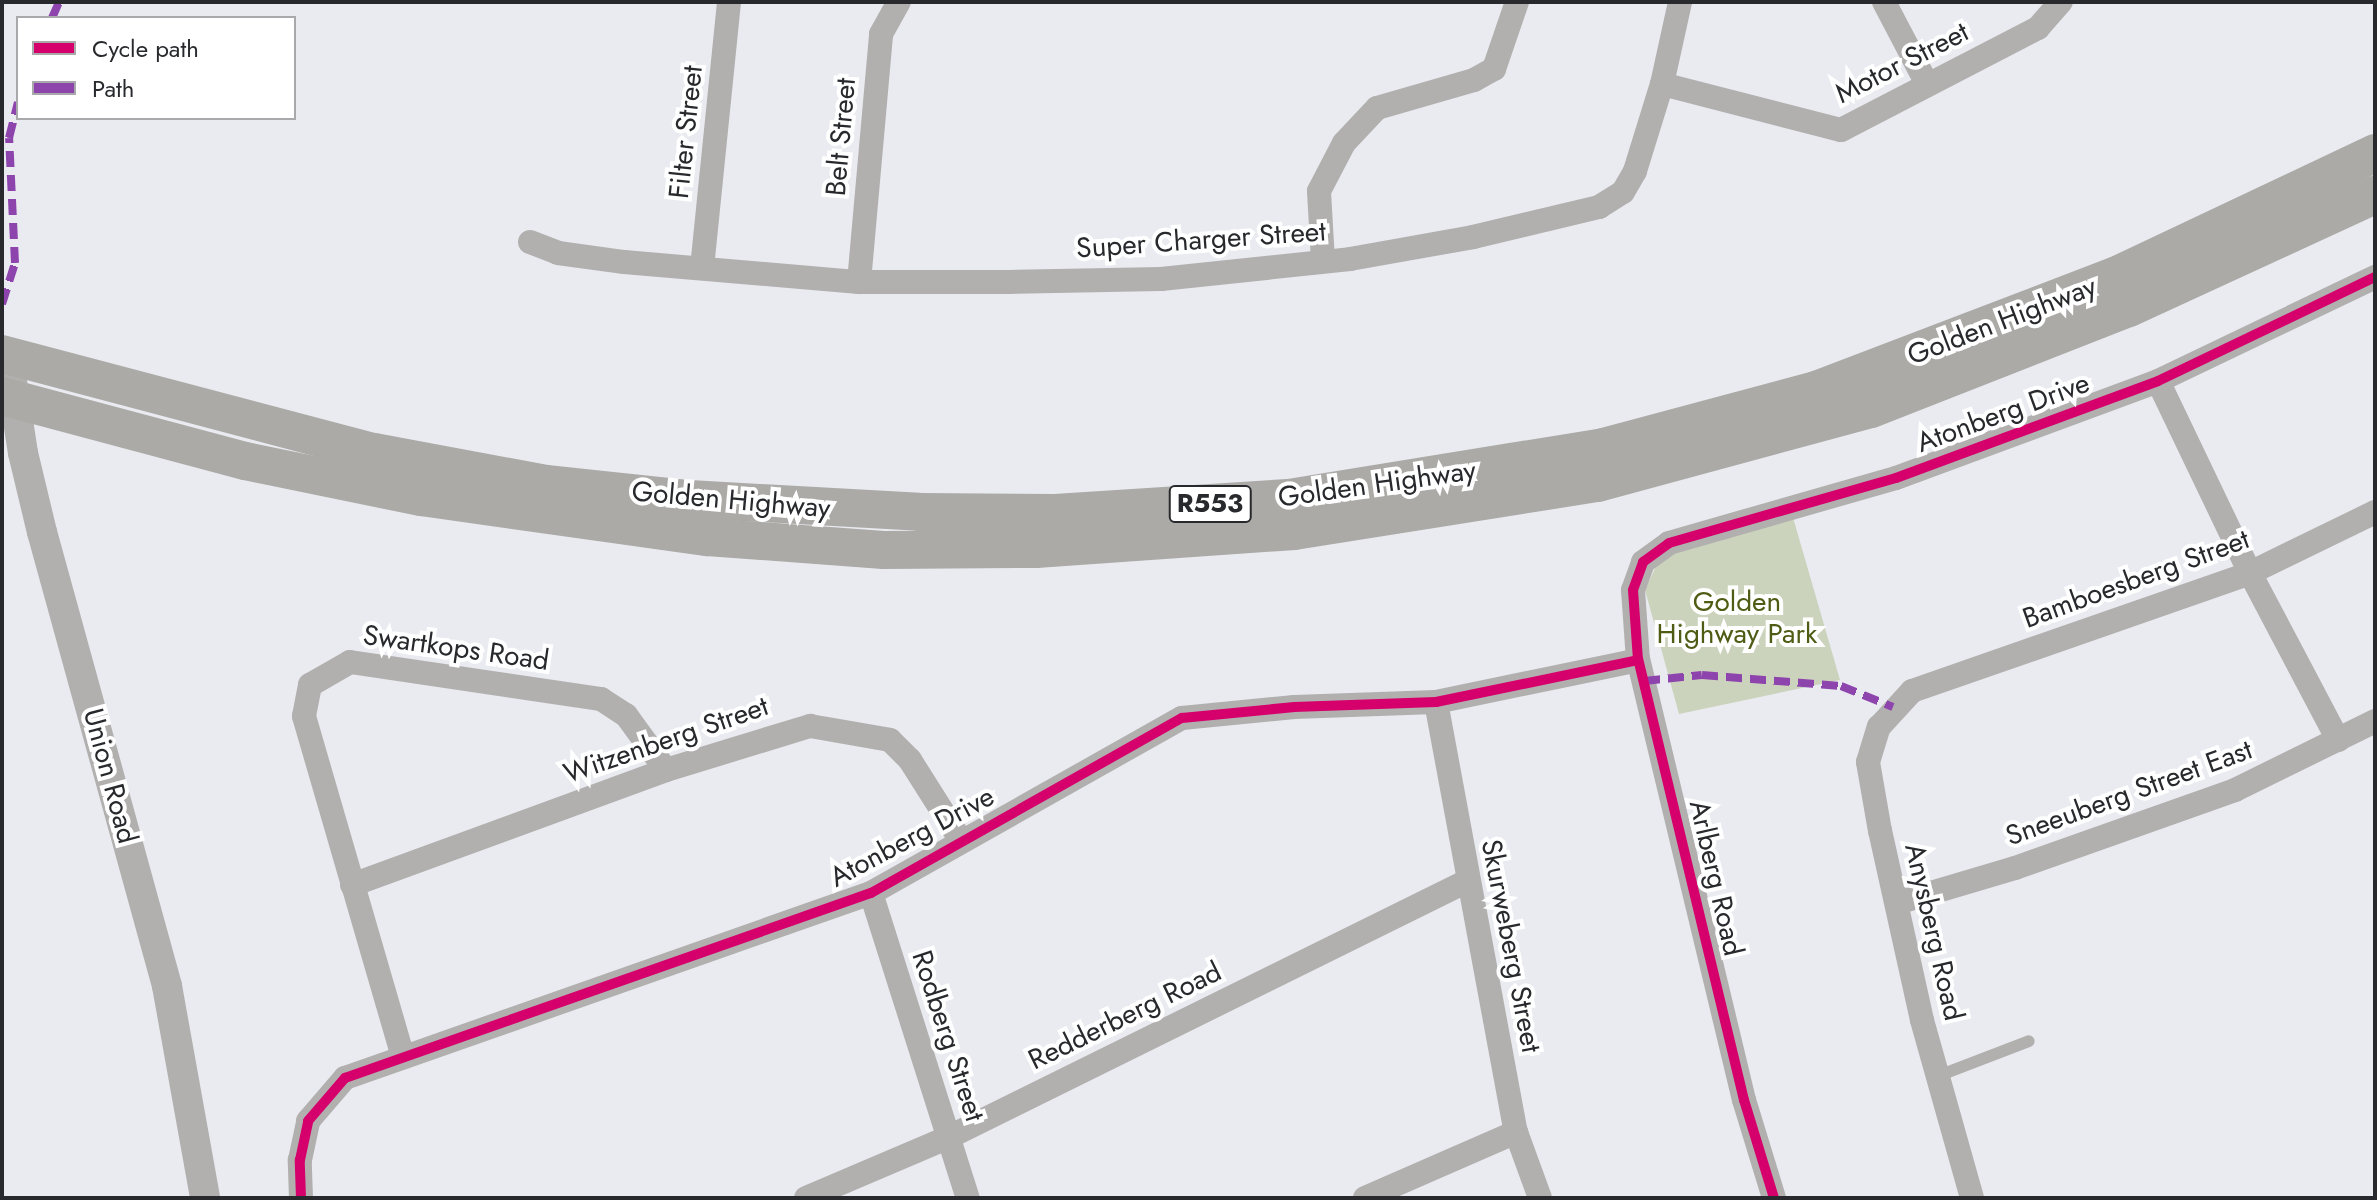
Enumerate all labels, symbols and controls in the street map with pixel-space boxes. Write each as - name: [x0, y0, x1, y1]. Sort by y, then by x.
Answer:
- street label: Motor Street: [1830, 15, 1974, 111]
- legend: [16, 16, 296, 120]
- text: Cycle path: [92, 31, 199, 66]
- street label: Filter Street: [662, 64, 710, 200]
- text: Path: [92, 71, 134, 106]
- street label: Belt Street: [819, 77, 863, 197]
- street label: Super Charger Street: [1075, 215, 1327, 265]
- street label: Golden Highway: [1903, 270, 2101, 372]
- street label: Atonberg Drive: [1912, 366, 2094, 460]
- street label: Golden Highway: [1276, 453, 1478, 515]
- street label: Golden Highway: [630, 475, 832, 525]
- road number: R553: [1168, 482, 1252, 526]
- street label: Bamboesberg Street: [2018, 522, 2254, 636]
- park label: Golden Highway Park: [1657, 585, 1817, 651]
- street label: Swartkops Road: [361, 618, 551, 678]
- street label: Witzenberg Street: [559, 689, 773, 791]
- street label: Union Road: [76, 705, 144, 847]
- street label: Sneeuberg Street East: [2001, 733, 2257, 853]
- street label: Atonberg Drive: [824, 780, 1000, 894]
- street label: Arlberg Road: [1682, 797, 1750, 959]
- street label: Skurweberg Street: [1474, 837, 1548, 1055]
- street label: Anysberg Road: [1897, 840, 1971, 1024]
- street label: Rodberg Street: [905, 946, 991, 1126]
- street label: Redderberg Road: [1023, 955, 1227, 1077]

